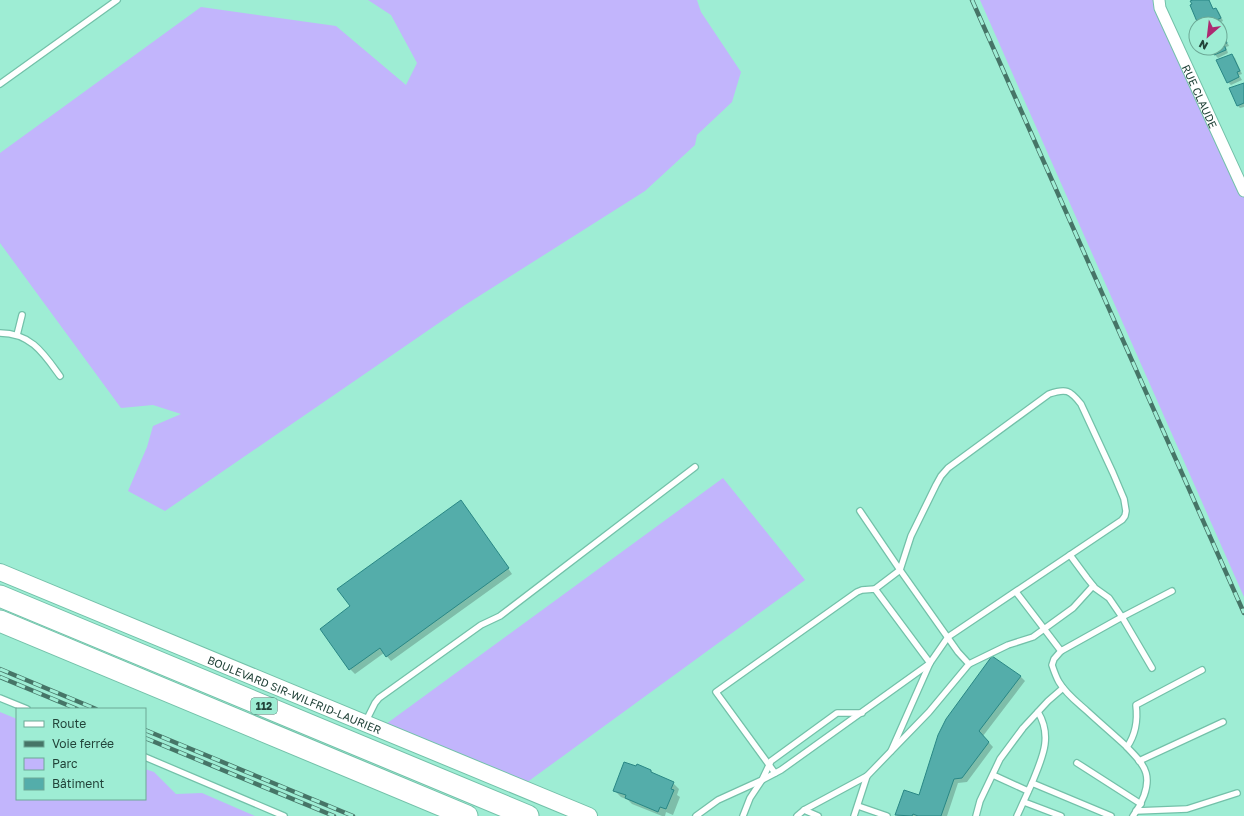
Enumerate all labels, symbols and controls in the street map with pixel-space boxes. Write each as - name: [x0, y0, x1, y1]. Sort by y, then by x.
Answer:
- north arrow: [1188, 16, 1228, 56]
- text: N: [1196, 38, 1210, 53]
- street label: RUE CLAUDE: [1180, 62, 1221, 130]
- street label: BOULEVARD SIR-WILFRID-LAURIER: [206, 652, 384, 736]
- road number: 112: [251, 698, 277, 714]
- legend: [16, 708, 146, 800]
- text: Route: [52, 716, 86, 731]
- text: Voie ferrée: [52, 736, 114, 751]
- text: Parc: [52, 756, 78, 771]
- text: Bâtiment: [52, 776, 105, 791]

